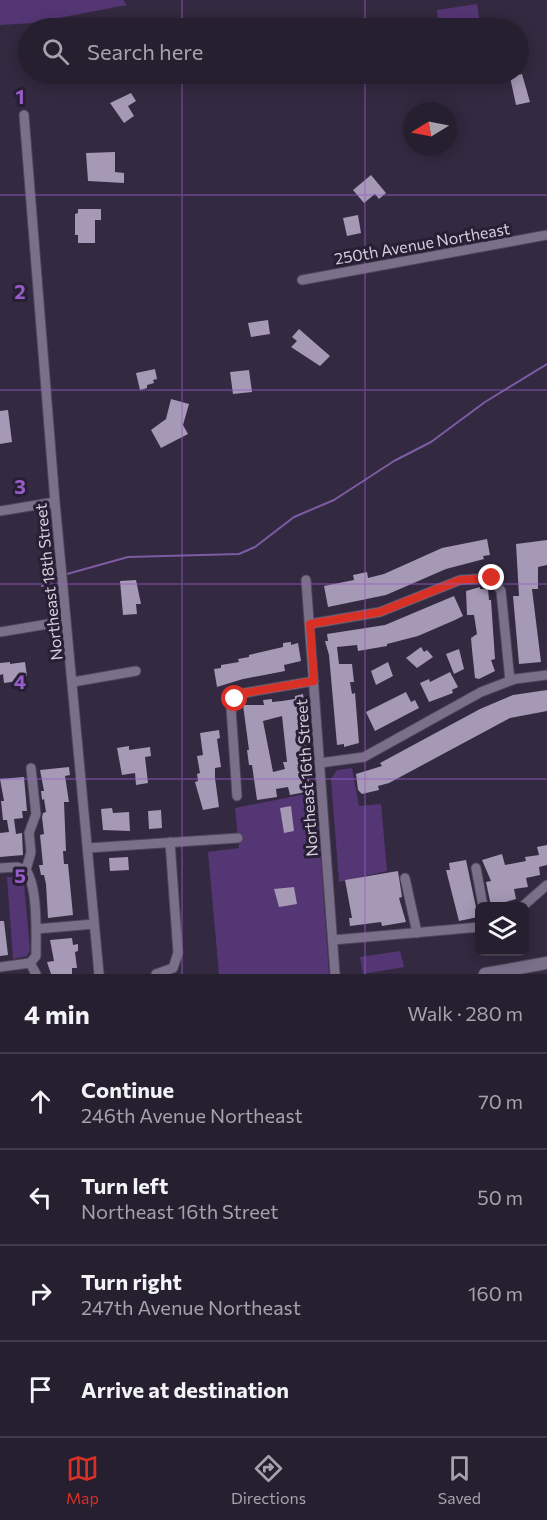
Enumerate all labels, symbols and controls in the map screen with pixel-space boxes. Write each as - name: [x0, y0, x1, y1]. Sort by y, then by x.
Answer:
- search box: [18, 18, 529, 84]
- icon: search: [39, 35, 72, 68]
- text: Search here: [87, 38, 203, 65]
- text: 1: [15, 84, 25, 108]
- north arrow: [403, 102, 457, 156]
- street label: 250th Avenue Northeast: [333, 218, 512, 268]
- text: 2: [14, 279, 26, 303]
- text: 3: [14, 474, 26, 498]
- street label: Northeast 18th Street: [30, 502, 66, 662]
- route end: [478, 564, 504, 590]
- text: 4: [14, 669, 26, 693]
- route start: [221, 685, 247, 711]
- street label: Northeast 16th Street: [291, 698, 321, 857]
- text: 5: [14, 863, 26, 887]
- map controls: [475, 902, 529, 956]
- button: layers: [475, 902, 529, 956]
- text: 4 min: [24, 998, 90, 1029]
- text: Walk · 280 m: [407, 1001, 523, 1025]
- text: Continue: [81, 1076, 174, 1103]
- icon: ahead: [24, 1085, 57, 1118]
- text: 70 m: [478, 1089, 523, 1113]
- text: 246th Avenue Northeast: [81, 1103, 303, 1127]
- text: Turn left: [81, 1172, 168, 1199]
- icon: left: [24, 1181, 57, 1214]
- text: 50 m: [477, 1185, 523, 1209]
- text: Northeast 16th Street: [81, 1199, 278, 1223]
- text: Turn right: [81, 1268, 182, 1295]
- icon: right: [24, 1277, 57, 1310]
- text: 160 m: [468, 1281, 523, 1305]
- text: 247th Avenue Northeast: [81, 1295, 301, 1319]
- icon: arrive: [24, 1373, 57, 1406]
- text: Arrive at destination: [81, 1376, 289, 1403]
- tab: Map: [66, 1452, 99, 1507]
- tab: Directions: [231, 1452, 306, 1507]
- tab: Saved: [438, 1452, 481, 1507]

